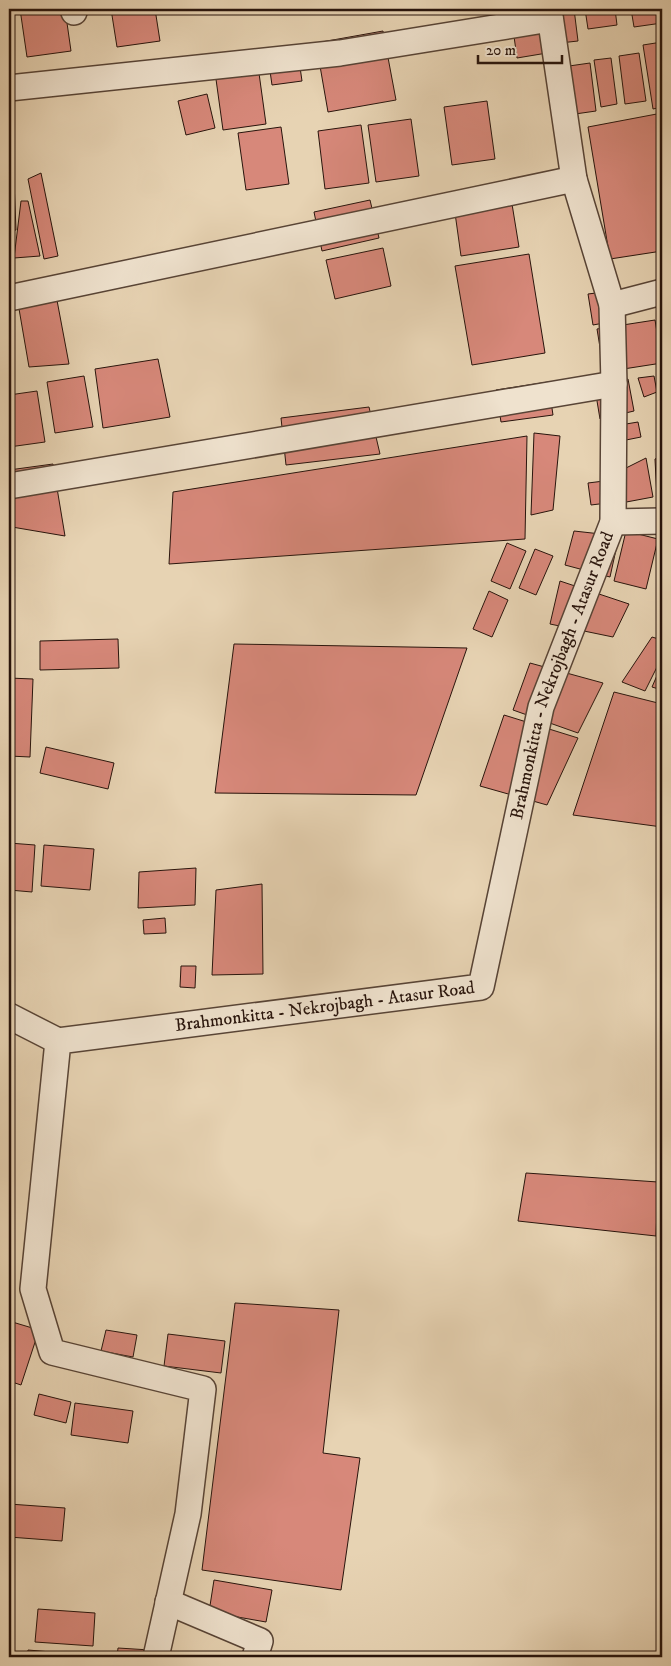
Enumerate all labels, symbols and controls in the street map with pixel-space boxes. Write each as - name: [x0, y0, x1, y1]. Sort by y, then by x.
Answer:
- scale bar: [478, 32, 562, 64]
- text: 20 m: [486, 41, 516, 60]
- street label: Brahmonkitta - Nekrojbagh - Atasur Road: [506, 529, 619, 821]
- street label: Brahmonkitta - Nekrojbagh - Atasur Road: [174, 977, 476, 1037]

